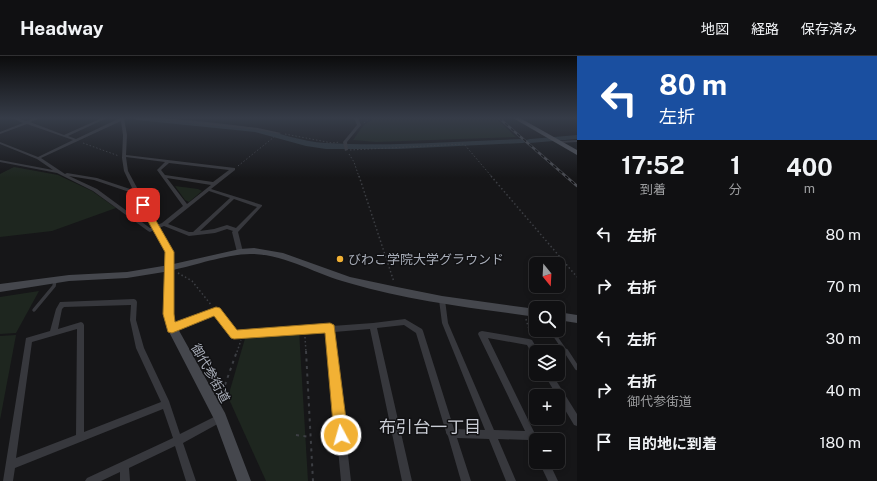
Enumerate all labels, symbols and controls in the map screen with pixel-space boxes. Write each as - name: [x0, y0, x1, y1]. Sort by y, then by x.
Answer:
- text: Headway: [20, 17, 103, 39]
- text: 地図: [701, 21, 729, 37]
- text: 経路: [751, 21, 779, 37]
- text: 保存済み: [801, 21, 857, 37]
- text: 80 m: [659, 68, 727, 101]
- icon: left: [593, 72, 645, 124]
- text: 左折: [659, 106, 695, 127]
- text: 17:52: [621, 151, 685, 179]
- text: 1: [730, 151, 740, 179]
- text: 400: [786, 153, 833, 181]
- text: m: [804, 181, 815, 196]
- text: 到着: [640, 182, 666, 197]
- text: 分: [729, 182, 742, 197]
- pin: [126, 188, 160, 222]
- icon: arrive: [132, 194, 154, 216]
- icon: left: [593, 223, 615, 245]
- text: 80 m: [826, 226, 861, 243]
- text: 左折: [627, 227, 657, 244]
- place label: びわこ学院大学グラウンド: [348, 252, 504, 267]
- marker: びわこ学院大学グラウンド: [335, 254, 345, 264]
- north arrow: [529, 257, 565, 293]
- map controls: [529, 257, 565, 469]
- icon: right: [593, 275, 615, 297]
- text: 70 m: [826, 278, 861, 295]
- text: 右折: [627, 279, 657, 296]
- button: search: [529, 301, 565, 337]
- icon: left: [593, 327, 615, 349]
- text: 30 m: [826, 330, 861, 347]
- text: 左折: [627, 331, 657, 348]
- street label: 御代参街道: [188, 341, 233, 405]
- button: layers: [529, 345, 565, 381]
- text: 右折: [627, 373, 657, 390]
- icon: right: [593, 379, 615, 401]
- text: 40 m: [826, 382, 861, 399]
- button: +: [529, 389, 565, 425]
- text: 御代参街道: [627, 394, 692, 409]
- position arrow: [320, 414, 362, 456]
- district label: 布引台一丁目: [379, 417, 481, 437]
- icon: arrive: [593, 431, 615, 453]
- button: −: [529, 433, 565, 469]
- text: 180 m: [819, 434, 861, 451]
- text: 目的地に到着: [627, 435, 717, 452]

